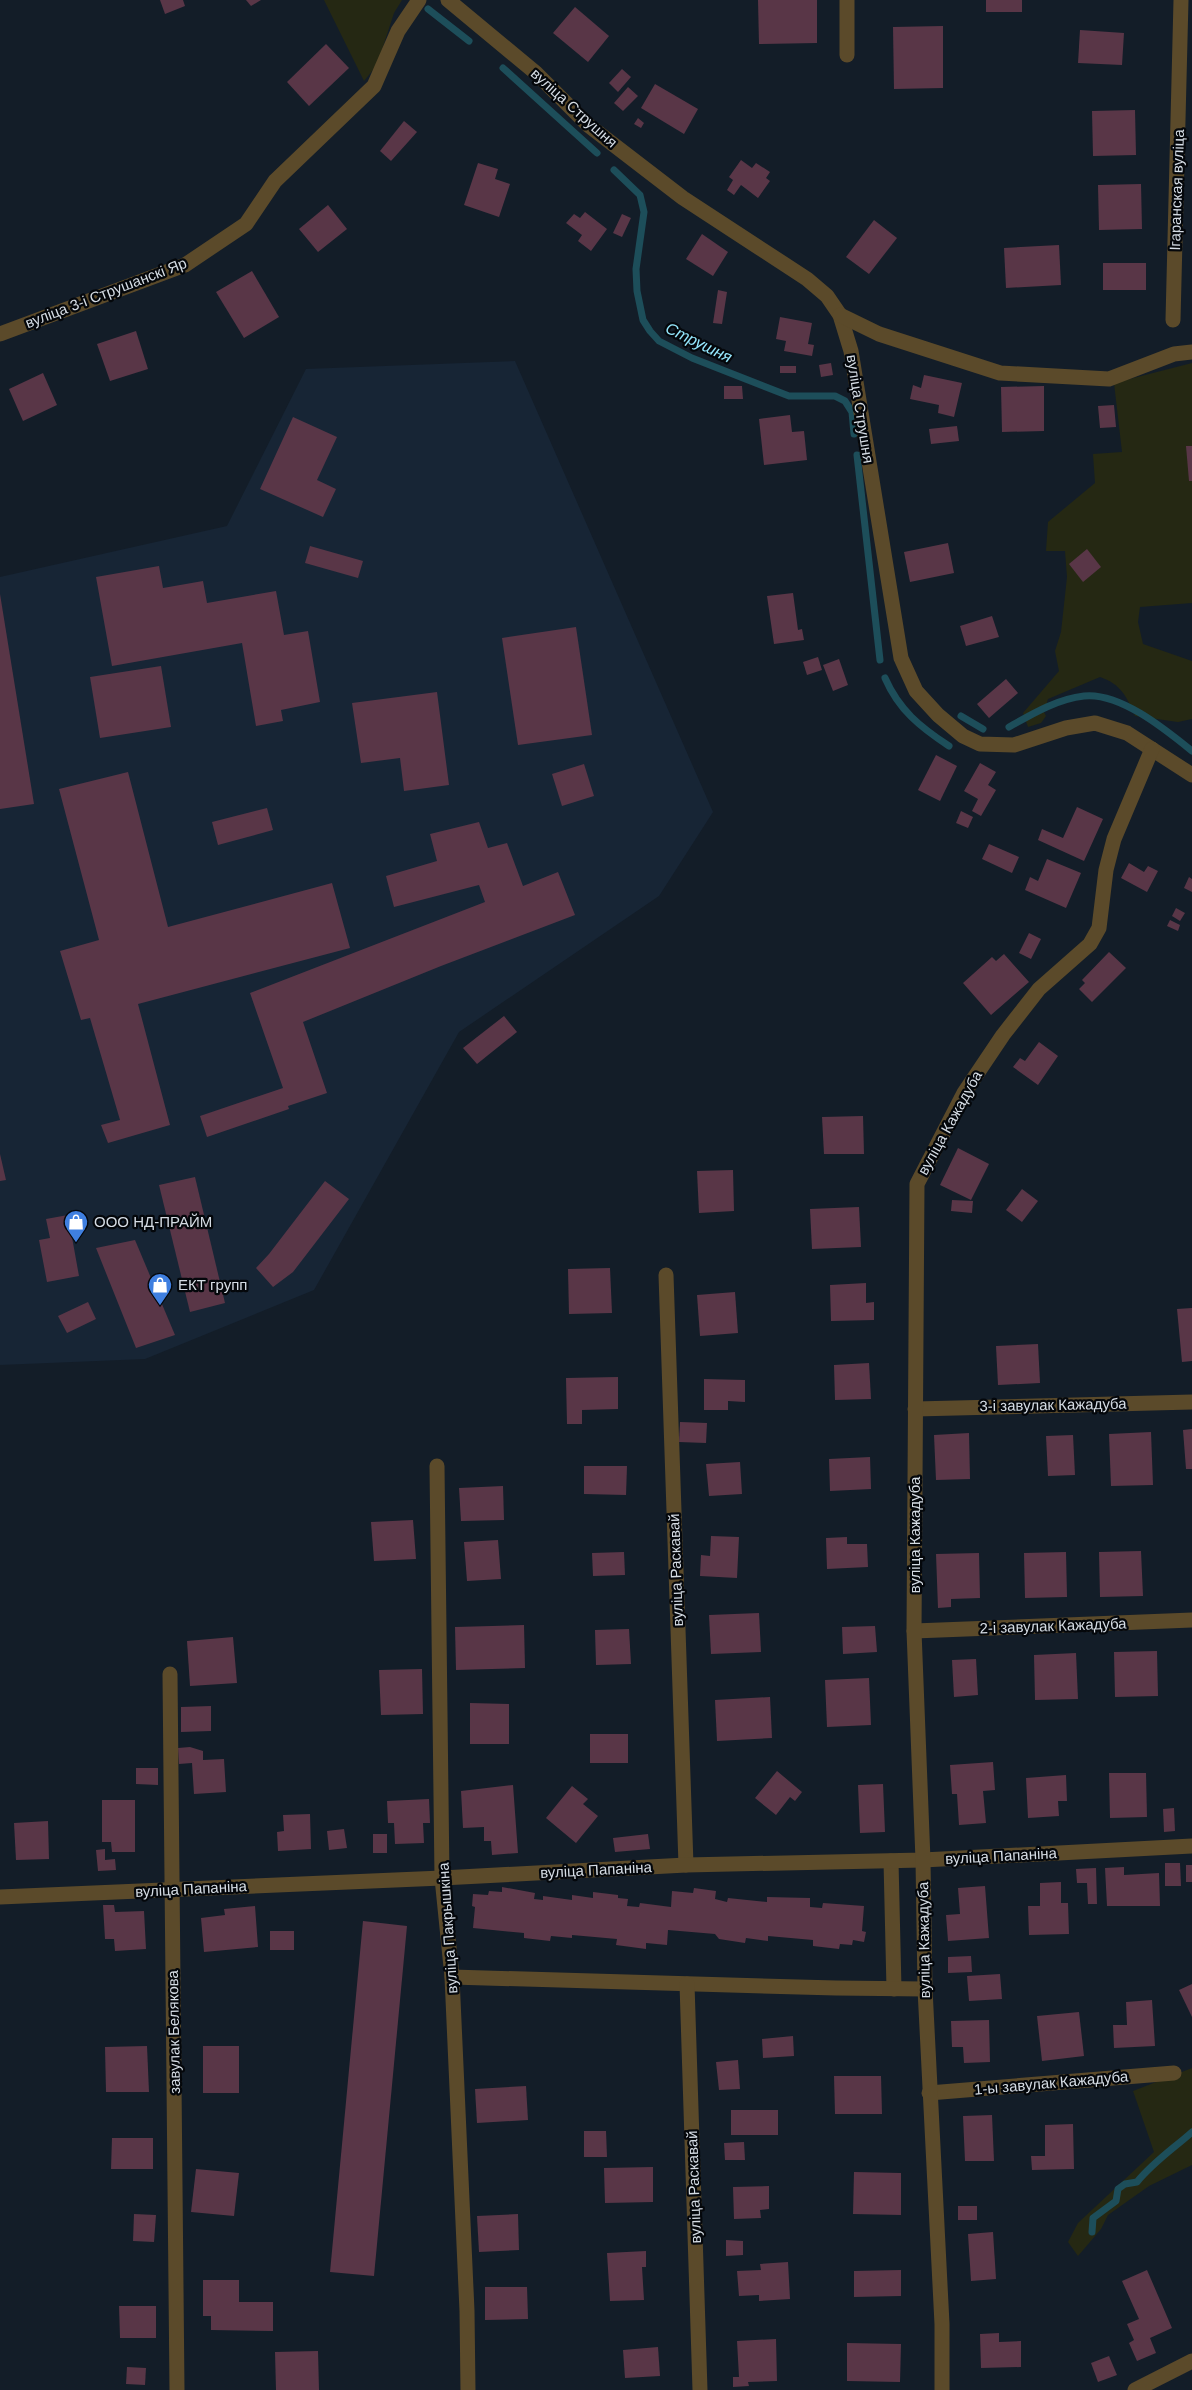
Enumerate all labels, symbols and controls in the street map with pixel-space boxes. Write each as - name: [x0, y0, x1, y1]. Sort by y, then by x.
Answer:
- street label: вуліца Струшня: [528, 65, 621, 151]
- street label: Ігаранская вуліца: [1166, 128, 1187, 251]
- street label: вуліца 3-і Струшанскі Яр: [23, 254, 189, 331]
- water label: Струшня: [663, 319, 735, 366]
- street label: вуліца Струшня: [844, 353, 877, 464]
- street label: вуліца Кажадуба: [914, 1067, 986, 1178]
- shop icon: ООО НД-ПРАЙМ: [63, 1209, 89, 1243]
- place label: ООО НД-ПРАЙМ: [94, 1213, 212, 1230]
- shop icon: ЕКТ групп: [147, 1272, 173, 1306]
- place label: ЕКТ групп: [178, 1276, 247, 1293]
- street label: 3-і завулак Кажадуба: [979, 1395, 1127, 1414]
- street label: вуліца Кажадуба: [906, 1476, 923, 1593]
- street label: вуліца Раскавай: [665, 1513, 686, 1627]
- street label: 2-і завулак Кажадуба: [979, 1614, 1127, 1637]
- street label: вуліца Папаніна: [945, 1844, 1058, 1867]
- street label: вуліца Папаніна: [540, 1858, 653, 1881]
- street label: вуліца Пакрышкіна: [434, 1861, 461, 1994]
- street label: вуліца Папаніна: [135, 1877, 248, 1900]
- street label: вуліца Кажадуба: [914, 1881, 933, 1998]
- street label: завулак Белякова: [164, 1969, 183, 2094]
- street label: 1-ы завулак Кажадуба: [973, 2067, 1129, 2098]
- street label: вуліца Раскавай: [683, 2130, 704, 2244]

